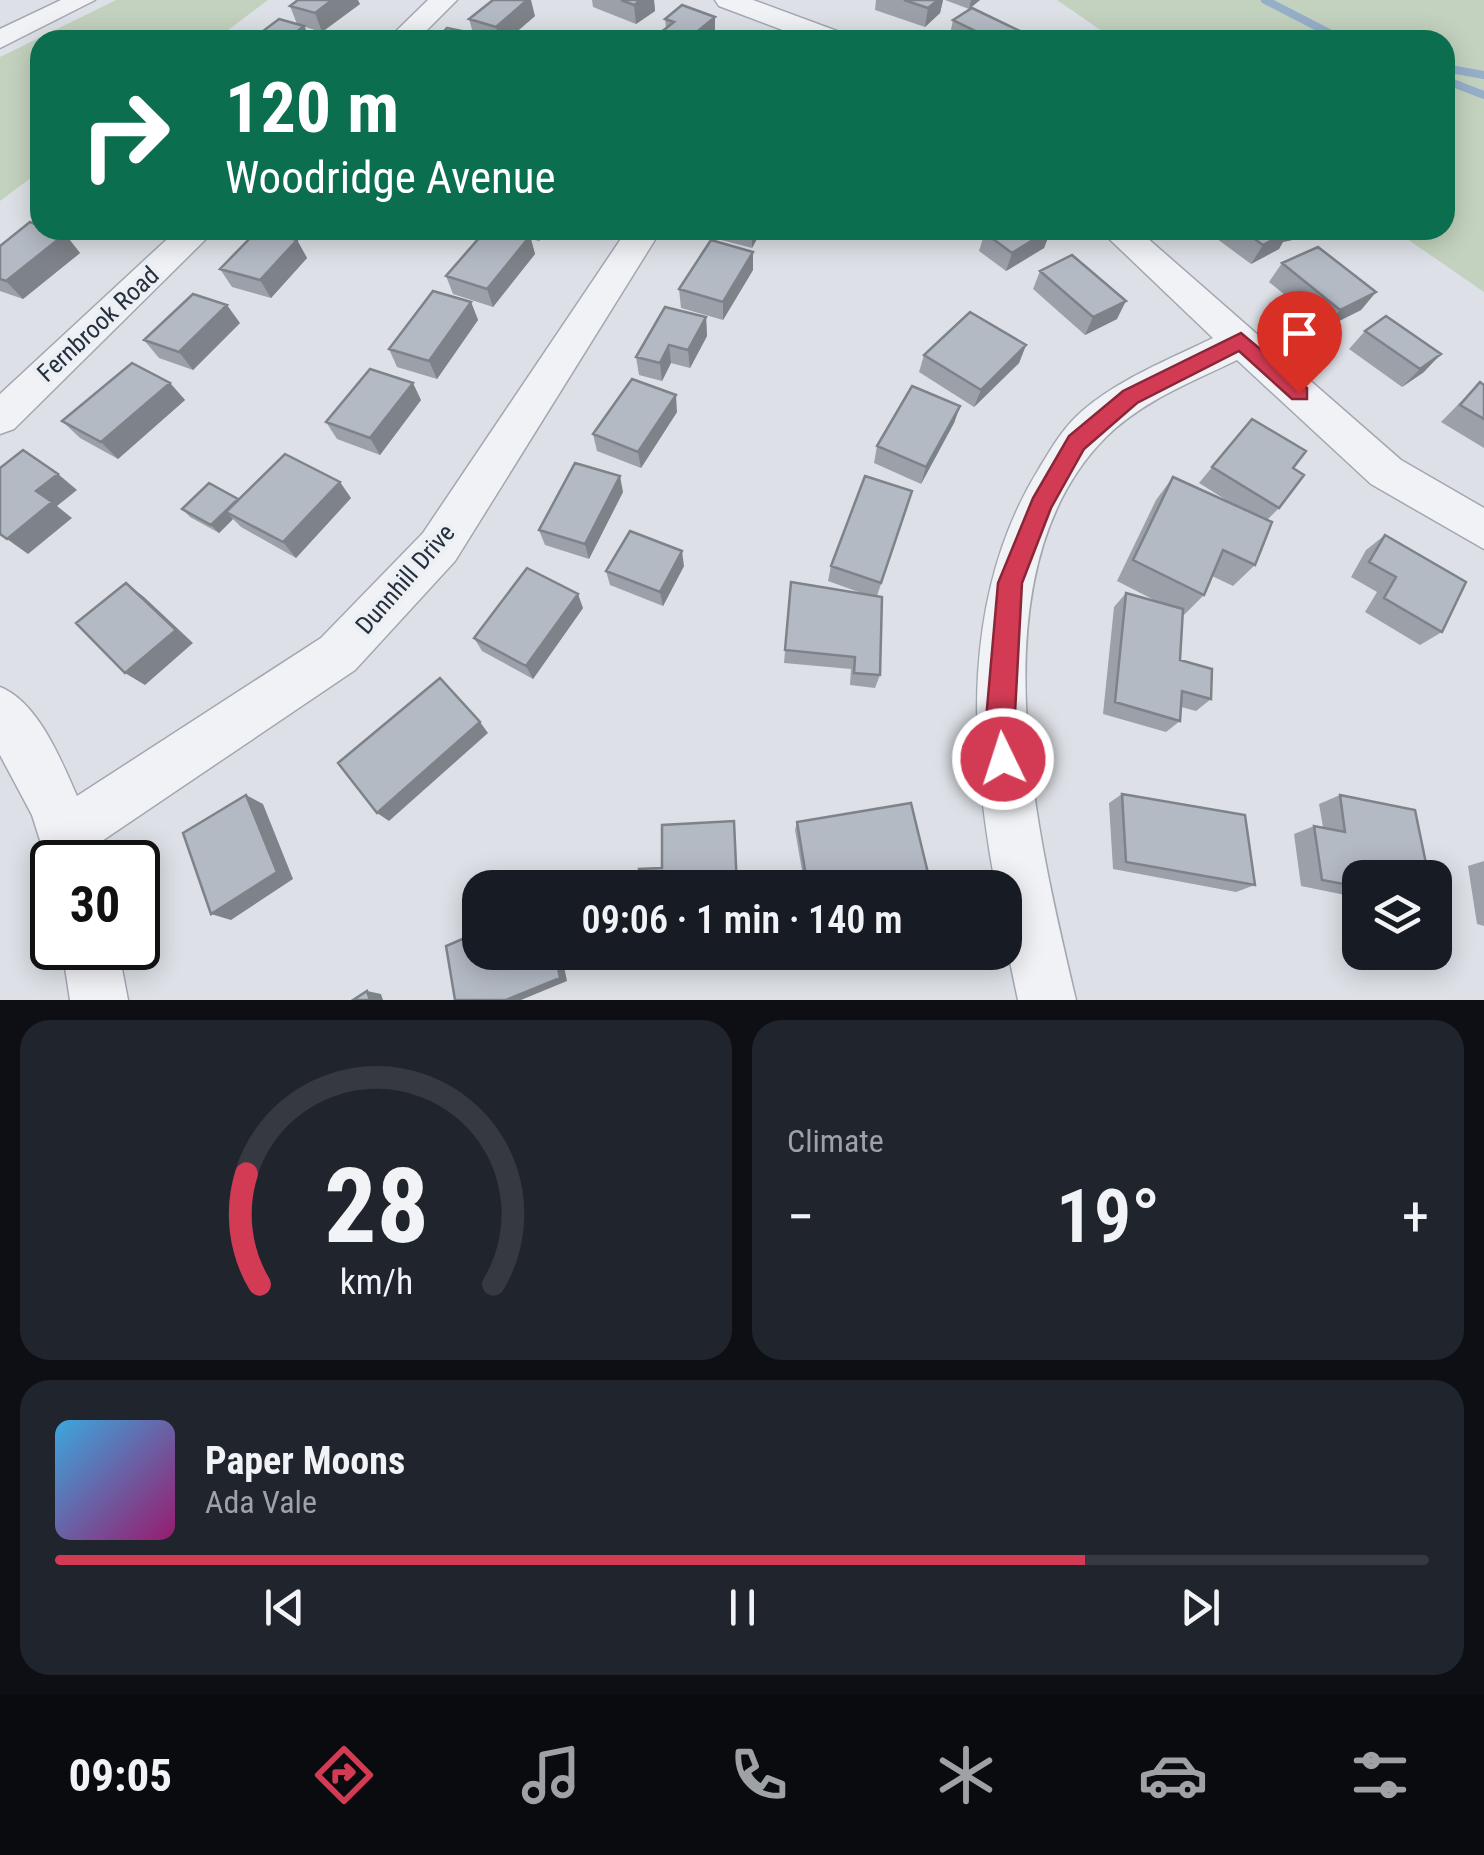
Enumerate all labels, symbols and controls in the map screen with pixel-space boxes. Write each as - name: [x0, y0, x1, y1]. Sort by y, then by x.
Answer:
- text: 120 m: [225, 67, 399, 149]
- icon: right: [60, 70, 190, 200]
- text: Woodridge Avenue: [225, 151, 556, 204]
- street label: Fernbrook Road: [31, 260, 165, 388]
- pin: [1257, 291, 1342, 394]
- icon: arrive: [1272, 306, 1327, 361]
- street label: Dunnhill Drive: [350, 518, 460, 640]
- position arrow: [951, 707, 1055, 811]
- speed limit sign: 30: [30, 840, 160, 970]
- map controls: [1342, 860, 1452, 970]
- button: layers: [1342, 860, 1452, 970]
- text: 09:06 · 1 min · 140 m: [582, 898, 902, 942]
- text: Climate: [787, 1122, 884, 1160]
- text: 28: [323, 1146, 429, 1267]
- text: 19°: [1056, 1172, 1160, 1260]
- text: −: [787, 1185, 815, 1249]
- text: +: [1402, 1185, 1429, 1249]
- text: km/h: [339, 1261, 413, 1303]
- text: Paper Moons: [205, 1439, 405, 1483]
- text: Ada Vale: [205, 1483, 317, 1521]
- icon: previous: [257, 1580, 312, 1635]
- icon: pause: [715, 1580, 770, 1635]
- icon: next: [1173, 1580, 1228, 1635]
- icon: directions: [309, 1740, 379, 1810]
- icon: music: [516, 1740, 586, 1810]
- icon: phone: [724, 1740, 794, 1810]
- icon: climate: [931, 1740, 1001, 1810]
- icon: car: [1138, 1740, 1208, 1810]
- icon: filters: [1345, 1740, 1415, 1810]
- text: 09:05: [69, 1749, 172, 1802]

